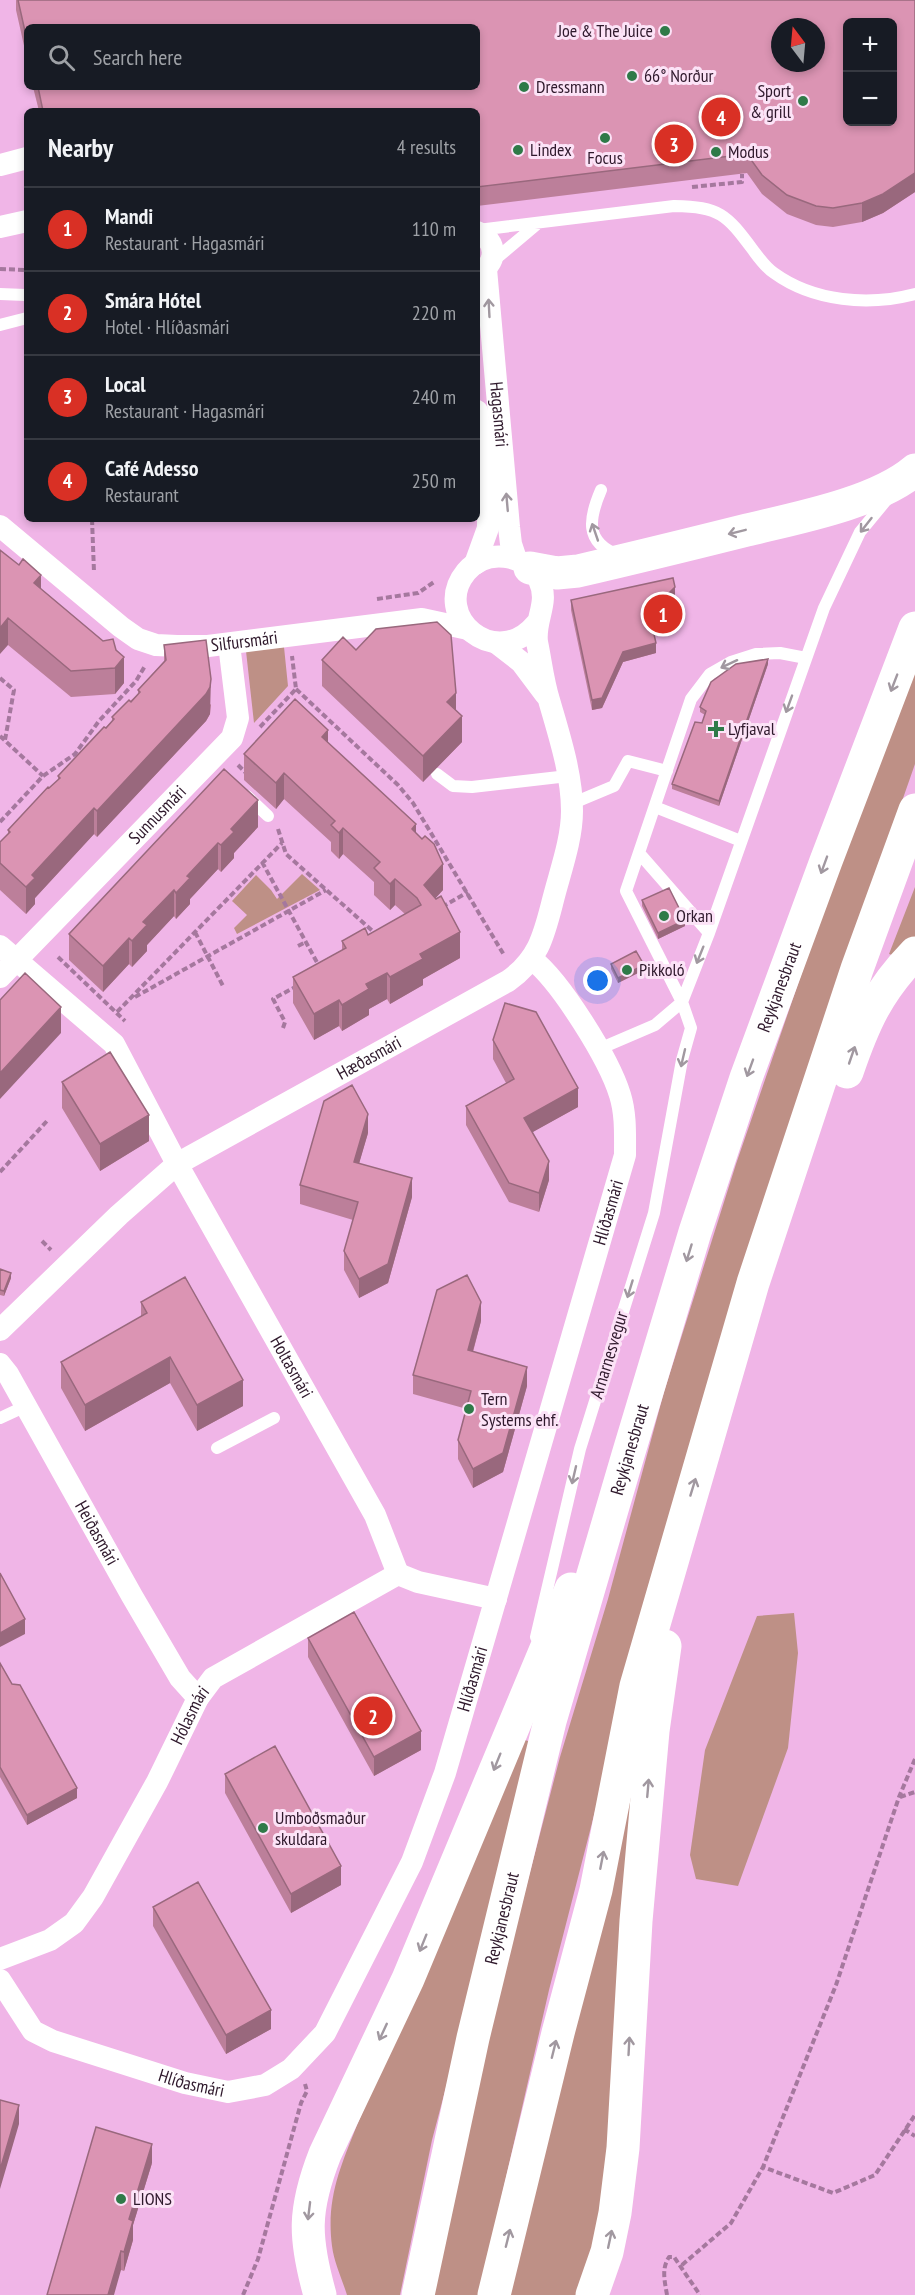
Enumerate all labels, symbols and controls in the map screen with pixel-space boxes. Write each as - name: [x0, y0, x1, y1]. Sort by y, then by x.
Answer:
- north arrow: [771, 18, 825, 72]
- map controls: [843, 18, 897, 126]
- button: +: [843, 18, 897, 72]
- place label: Joe & The Juice: [557, 19, 653, 42]
- search box: [24, 24, 480, 90]
- marker: Joe & The Juice: [658, 24, 672, 38]
- icon: search: [45, 41, 78, 74]
- text: Search here: [93, 43, 182, 71]
- place label: 66° Norður: [644, 64, 713, 87]
- marker: 66° Norður: [625, 69, 639, 83]
- button: −: [843, 72, 897, 126]
- place label: Dressmann: [536, 75, 605, 98]
- place label: Sport & grill: [750, 79, 792, 123]
- marker: Dressmann: [517, 80, 531, 94]
- pin: 4: [702, 94, 740, 140]
- marker: Sport & grill: [796, 94, 810, 108]
- pin: 3: [654, 122, 694, 166]
- text: Nearby: [48, 131, 113, 164]
- marker: Focus: [598, 131, 612, 145]
- text: 4 results: [397, 134, 456, 160]
- place label: Lindex: [530, 138, 572, 161]
- place label: Modus: [728, 140, 769, 163]
- marker: Lindex: [511, 143, 525, 157]
- marker: Modus: [709, 145, 723, 159]
- place label: Focus: [587, 146, 623, 169]
- text: Mandi: [105, 202, 153, 230]
- text: 1: [63, 216, 72, 242]
- text: 110 m: [412, 216, 456, 242]
- text: Restaurant · Hagasmári: [105, 230, 264, 256]
- text: Smára Hótel: [105, 286, 201, 314]
- one-way arrow: [483, 298, 494, 318]
- text: 2: [63, 300, 72, 326]
- text: 220 m: [412, 300, 456, 326]
- text: Hotel · Hlíðasmári: [105, 314, 230, 340]
- text: Local: [105, 370, 146, 398]
- street label: Hagasmári: [485, 381, 514, 448]
- text: 3: [63, 384, 72, 410]
- text: 240 m: [412, 384, 456, 410]
- text: Restaurant · Hagasmári: [105, 398, 264, 424]
- text: Café Adesso: [105, 454, 198, 482]
- text: 4: [63, 468, 72, 494]
- text: 250 m: [412, 468, 456, 494]
- text: Restaurant: [105, 482, 179, 508]
- one-way arrow: [501, 492, 512, 512]
- one-way arrow: [859, 517, 872, 533]
- one-way arrow: [589, 523, 600, 542]
- one-way arrow: [727, 527, 746, 539]
- pin: 1: [644, 592, 682, 636]
- street label: Silfursmári: [210, 625, 279, 657]
- one-way arrow: [720, 659, 738, 670]
- one-way arrow: [888, 673, 899, 692]
- one-way arrow: [783, 694, 794, 713]
- place label: Lyfjaval: [728, 717, 776, 740]
- marker: Lyfjaval: [709, 722, 723, 736]
- street label: Sunnusmári: [123, 780, 191, 849]
- one-way arrow: [818, 855, 829, 874]
- place label: Orkan: [676, 904, 713, 927]
- marker: Orkan: [657, 909, 671, 923]
- street label: Reykjanesbraut: [752, 939, 806, 1035]
- one-way arrow: [694, 945, 705, 964]
- place label: Pikkoló: [639, 958, 685, 981]
- marker: Pikkoló: [620, 963, 634, 977]
- your location: [583, 966, 612, 995]
- street label: Hæðasmári: [332, 1030, 405, 1085]
- one-way arrow: [848, 1046, 859, 1065]
- one-way arrow: [677, 1048, 689, 1067]
- one-way arrow: [743, 1058, 754, 1076]
- street label: Hlíðasmári: [587, 1177, 628, 1248]
- one-way arrow: [683, 1243, 694, 1262]
- one-way arrow: [624, 1279, 635, 1298]
- street label: Arnarnesvegur: [584, 1309, 633, 1401]
- street label: Holtasmári: [265, 1332, 319, 1402]
- place label: Tern Systems ehf.: [481, 1387, 559, 1431]
- street label: Reykjanesbraut: [605, 1401, 654, 1498]
- marker: Tern Systems ehf.: [462, 1402, 476, 1416]
- one-way arrow: [567, 1465, 579, 1484]
- one-way arrow: [688, 1478, 699, 1497]
- street label: Heiðasmári: [70, 1497, 124, 1569]
- street label: Hlíðasmári: [452, 1643, 492, 1714]
- street label: Hólasmári: [165, 1681, 214, 1748]
- pin: 2: [354, 1694, 392, 1738]
- one-way arrow: [491, 1753, 502, 1771]
- one-way arrow: [643, 1779, 654, 1799]
- place label: Umboðsmaður skuldara: [275, 1806, 366, 1850]
- marker: Umboðsmaður skuldara: [256, 1821, 270, 1835]
- one-way arrow: [597, 1850, 608, 1870]
- street label: Reykjanesbraut: [479, 1870, 524, 1967]
- one-way arrow: [417, 1933, 428, 1951]
- one-way arrow: [376, 2022, 388, 2040]
- one-way arrow: [624, 2036, 635, 2056]
- one-way arrow: [548, 2039, 560, 2058]
- street label: Hlíðasmári: [156, 2063, 226, 2102]
- place label: LIONS: [133, 2187, 172, 2210]
- marker: LIONS: [114, 2192, 128, 2206]
- one-way arrow: [303, 2201, 314, 2221]
- one-way arrow: [503, 2229, 514, 2248]
- one-way arrow: [604, 2230, 616, 2249]

